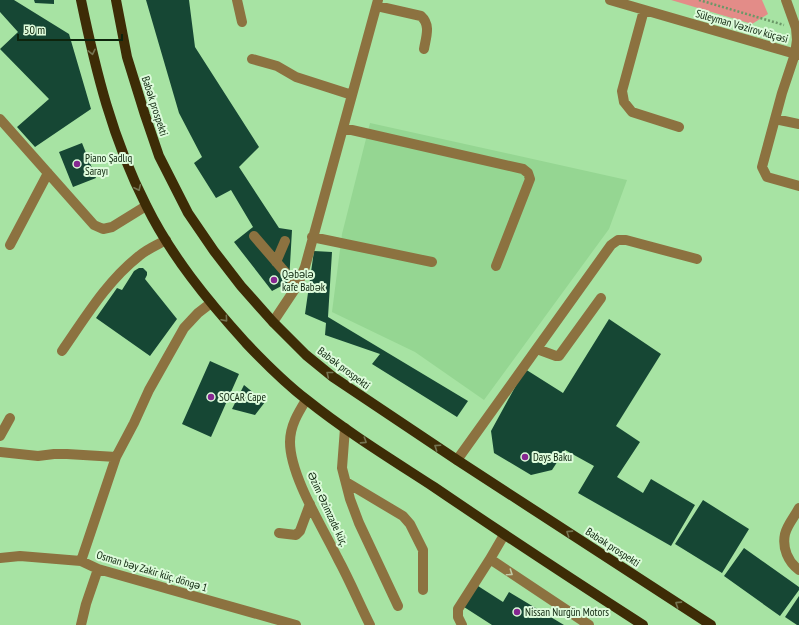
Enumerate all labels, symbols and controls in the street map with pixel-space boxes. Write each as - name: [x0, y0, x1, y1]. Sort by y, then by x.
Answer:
- street label: Süleyman Vəzirov küçəsi: [694, 6, 790, 46]
- scale bar: [18, 16, 122, 42]
- text: 50 m: [24, 22, 45, 37]
- one-way arrow: [87, 49, 95, 55]
- street label: Babək prospekti: [139, 74, 171, 138]
- place label: Piano Şadlıq Sarayı: [85, 151, 132, 178]
- marker: Piano Şadlıq Sarayı: [72, 159, 82, 169]
- one-way arrow: [133, 184, 141, 191]
- place label: Qəbələ kafe Babək: [282, 267, 326, 294]
- marker: Qəbələ kafe Babək: [269, 275, 279, 285]
- one-way arrow: [220, 314, 227, 322]
- street label: Babək prospekti: [315, 344, 373, 392]
- one-way arrow: [327, 371, 334, 378]
- place label: SOCAR Cape: [219, 390, 266, 404]
- marker: SOCAR Cape: [206, 392, 216, 402]
- one-way arrow: [360, 436, 367, 443]
- one-way arrow: [434, 444, 441, 452]
- place label: Days Baku: [533, 450, 572, 464]
- marker: Days Baku: [520, 452, 530, 462]
- street label: Əzim Əzimzade küç.: [305, 469, 351, 549]
- street label: Babək prospekti: [583, 524, 643, 570]
- one-way arrow: [566, 530, 573, 538]
- street label: Osman bəy Zakir küç. döngə 1: [95, 547, 209, 595]
- one-way arrow: [506, 568, 513, 575]
- one-way arrow: [675, 601, 682, 609]
- place label: Nissan Nurgün Motors: [525, 605, 609, 619]
- marker: Nissan Nurgün Motors: [512, 607, 522, 617]

